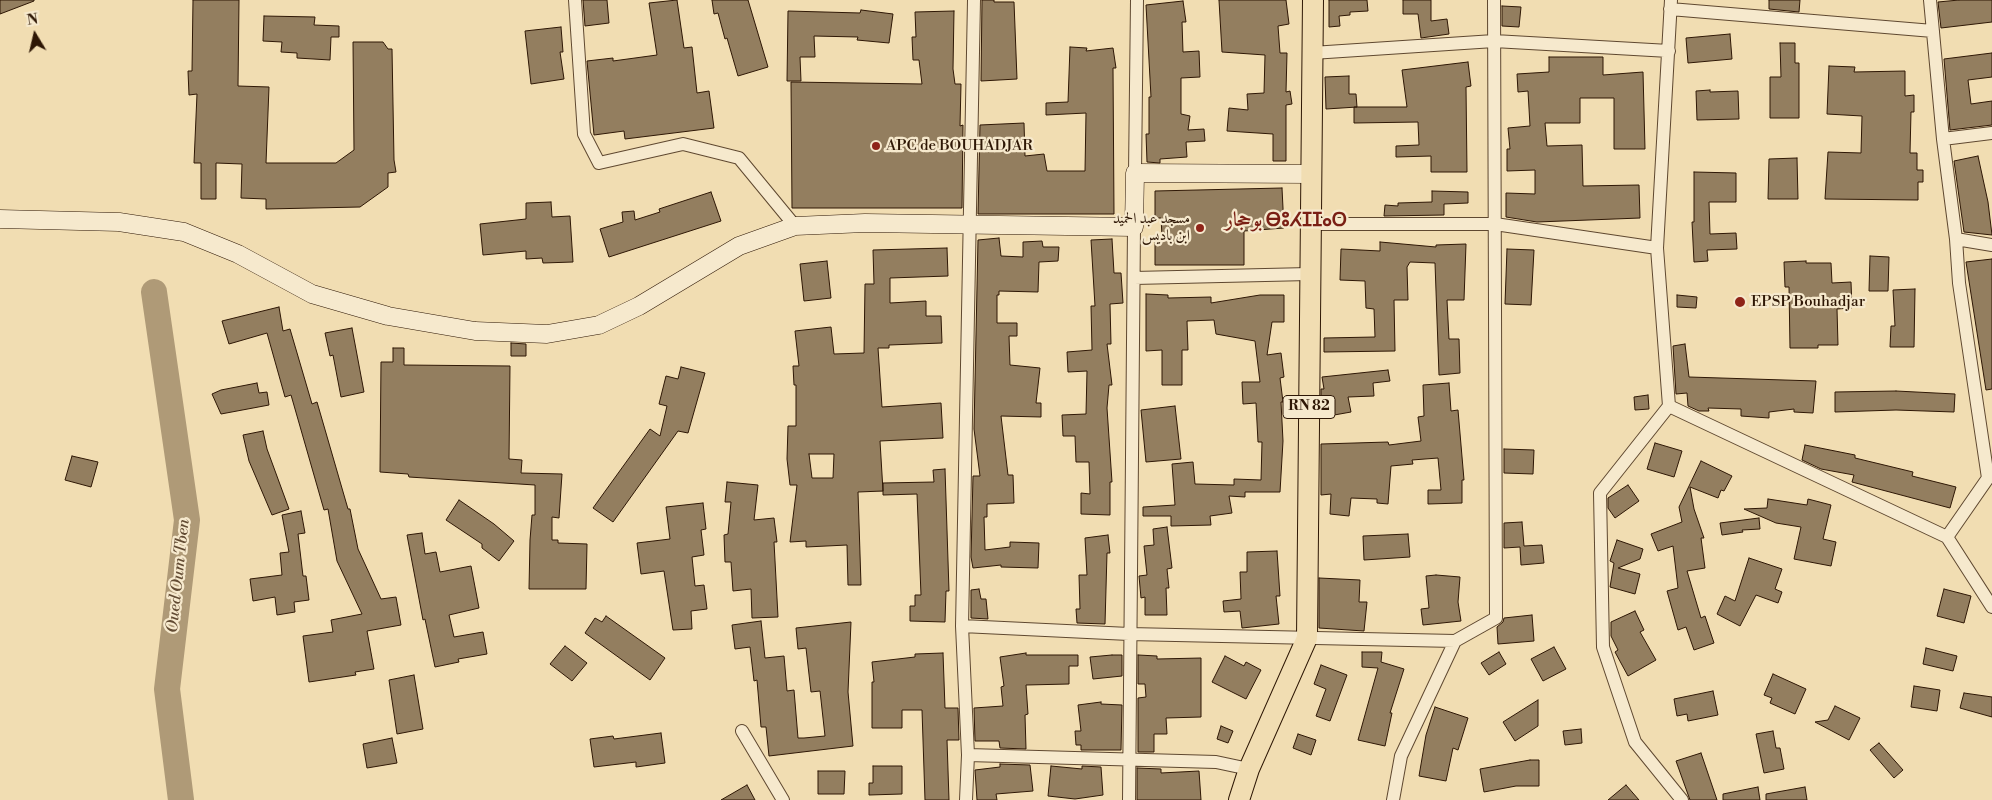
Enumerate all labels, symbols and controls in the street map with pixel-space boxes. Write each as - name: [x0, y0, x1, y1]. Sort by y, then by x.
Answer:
- north arrow: [10, 10, 60, 60]
- text: N: [26, 10, 40, 30]
- place label: APC de BOUHADJAR: [886, 137, 1033, 155]
- marker: APC de BOUHADJAR: [870, 140, 882, 152]
- district label: بوحجار ⴱⵓⵃⵊⵊⴰⵔ: [1225, 209, 1347, 233]
- place label: مسجد عبد الحميد ابن باديس: [1113, 210, 1190, 245]
- marker: مسجد عبد الحميد ابن باديس: [1194, 222, 1206, 234]
- place label: EPSP Bouhadjar: [1751, 293, 1865, 311]
- marker: EPSP Bouhadjar: [1733, 295, 1747, 309]
- road number: RN 82: [1283, 396, 1335, 418]
- water label: Oued Oum Tben: [163, 518, 195, 634]

